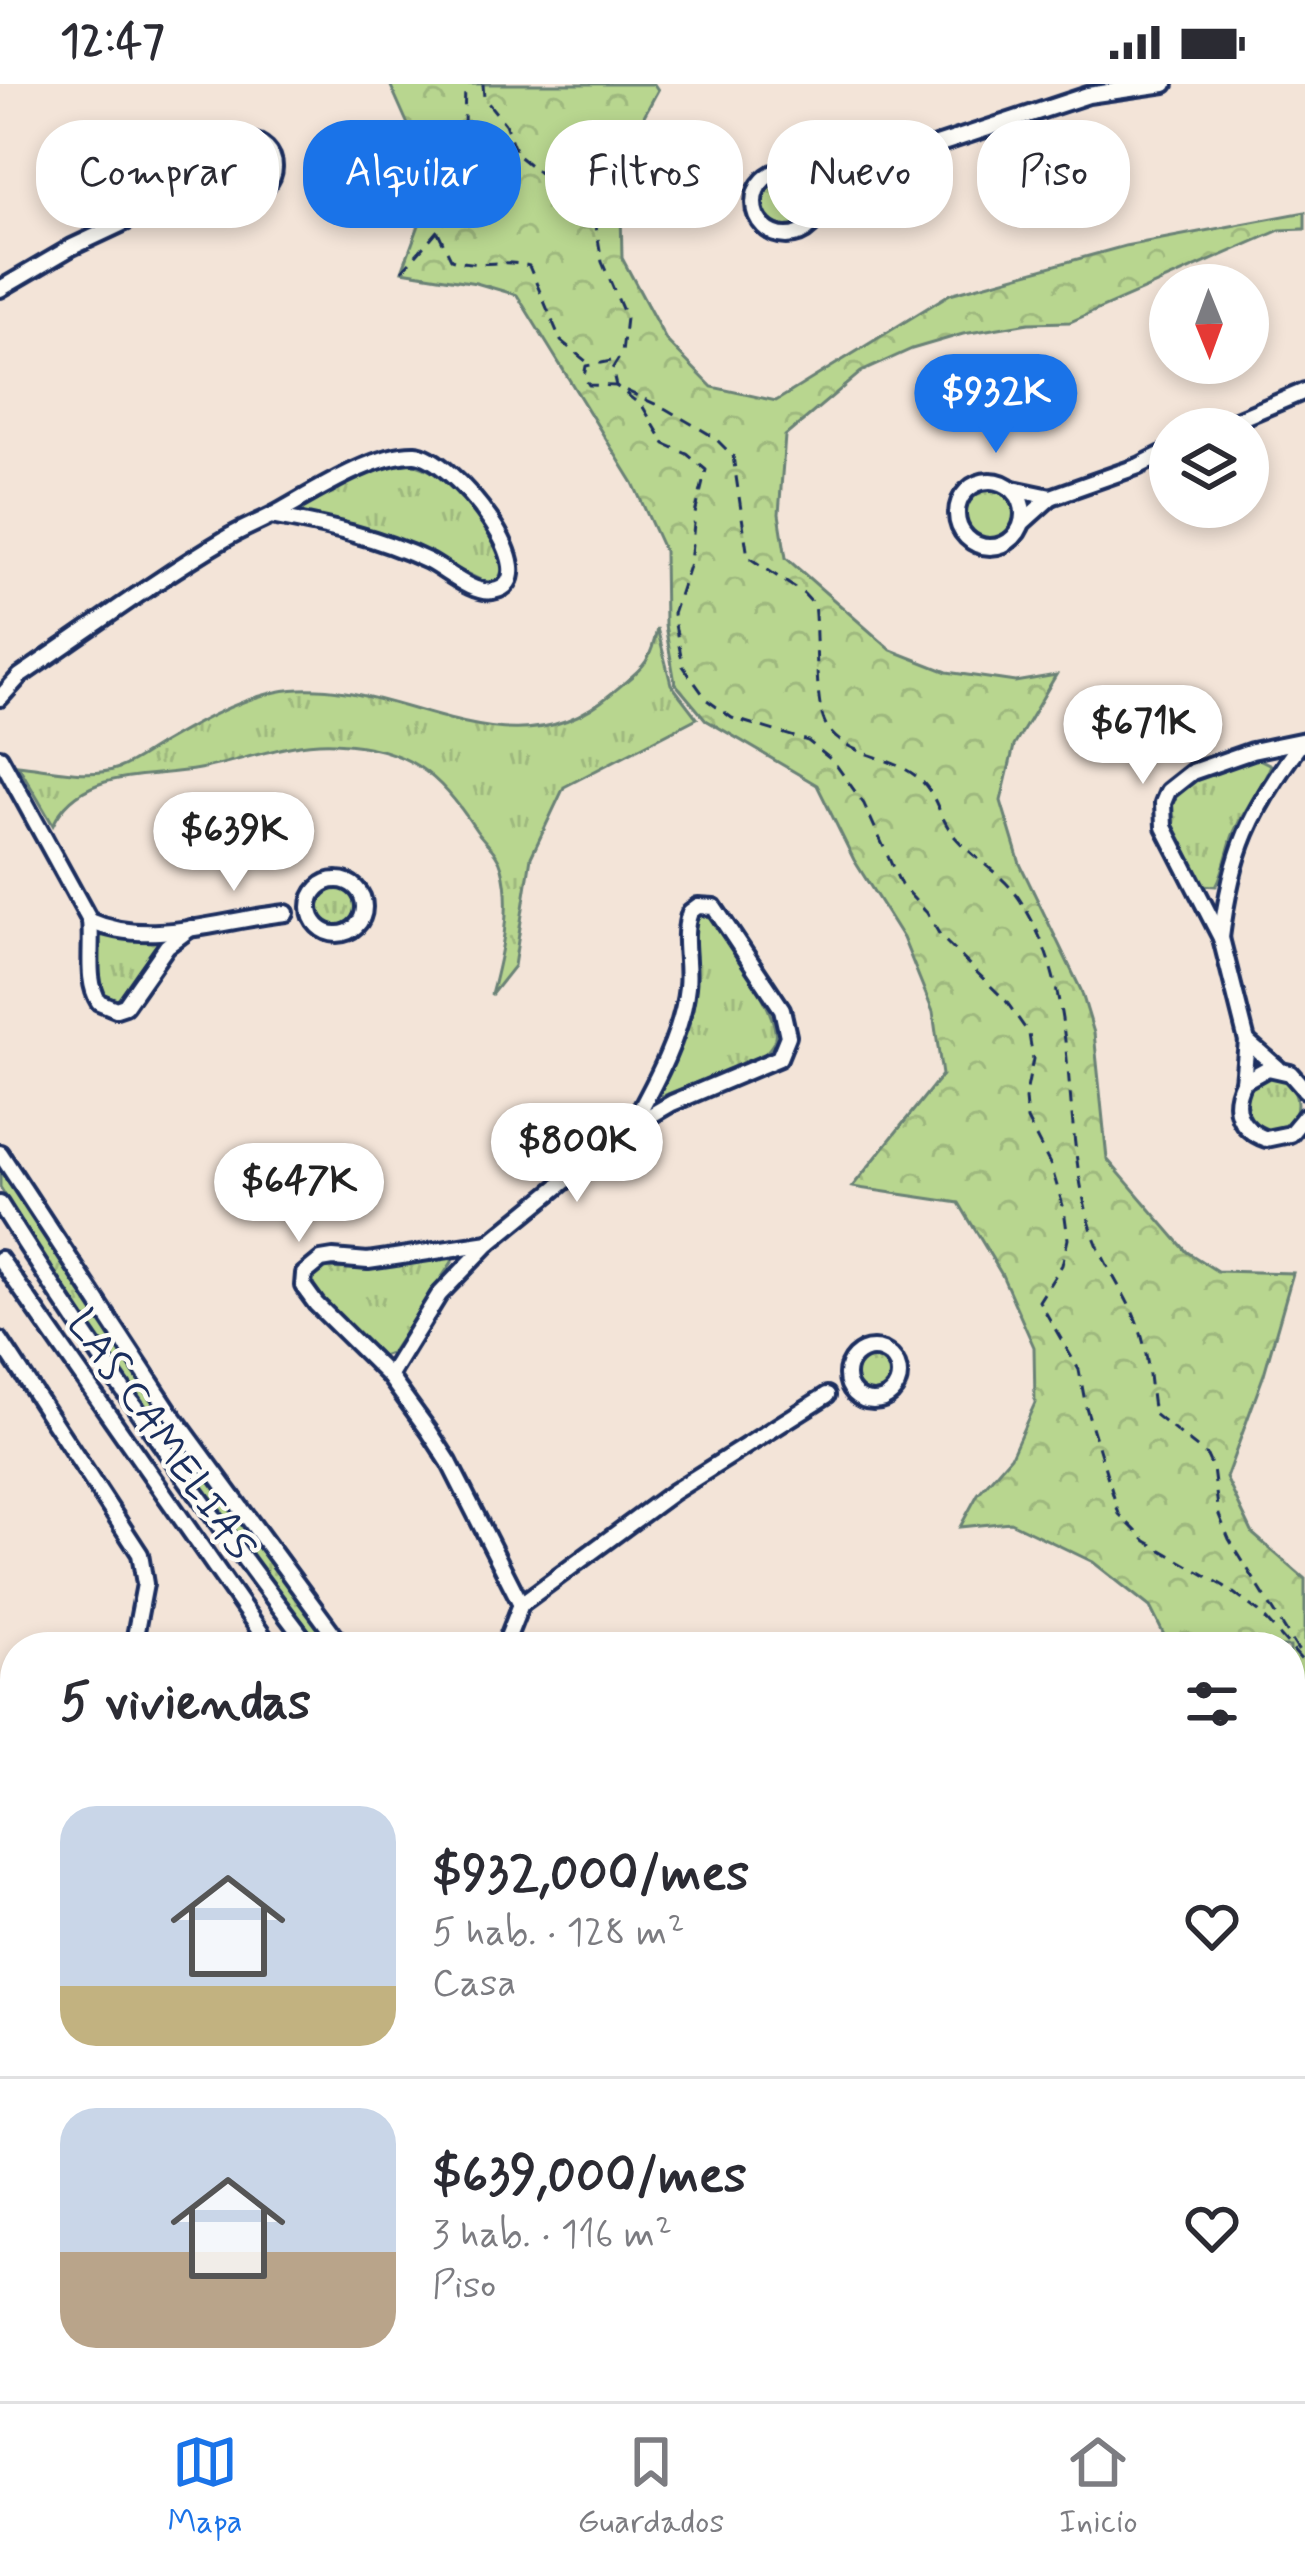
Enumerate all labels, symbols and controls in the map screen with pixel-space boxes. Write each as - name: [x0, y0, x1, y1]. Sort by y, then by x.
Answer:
- text: 12:47: [60, 13, 165, 72]
- chip: Comprar: [36, 120, 279, 228]
- chip: Alquilar: [303, 120, 521, 228]
- chip: Filtros: [545, 120, 743, 228]
- chip: Nuevo: [767, 120, 953, 228]
- chip: Piso: [977, 120, 1130, 228]
- north arrow: [1149, 264, 1269, 384]
- map controls: [1149, 264, 1269, 528]
- pin: $932K: [912, 354, 1080, 456]
- text: $932K: [941, 367, 1051, 418]
- button: layers: [1149, 408, 1269, 528]
- pin: $671K: [1059, 685, 1227, 787]
- text: $671K: [1090, 698, 1196, 749]
- pin: $639K: [150, 792, 318, 894]
- text: $639K: [180, 805, 288, 856]
- pin: $800K: [493, 1103, 661, 1205]
- text: $800K: [518, 1116, 636, 1167]
- pin: $647K: [215, 1143, 383, 1245]
- text: $647K: [241, 1156, 357, 1207]
- street label: LAS CAMELIAS: [53, 1300, 267, 1572]
- text: 5 viviendas: [60, 1671, 311, 1737]
- icon: filters: [1179, 1671, 1245, 1737]
- text: $932,000/mes: [432, 1842, 749, 1908]
- icon: home: [156, 1854, 300, 1998]
- icon: heart: [1179, 1893, 1245, 1959]
- text: 5 hab. · 128 m²: [432, 1908, 684, 1959]
- text: Casa: [432, 1959, 516, 2010]
- text: $639,000/mes: [432, 2144, 747, 2210]
- icon: home: [156, 2156, 300, 2300]
- icon: heart: [1179, 2195, 1245, 2261]
- text: 3 hab. · 116 m²: [432, 2210, 672, 2261]
- text: Piso: [432, 2261, 496, 2312]
- tab: Mapa: [167, 2429, 243, 2545]
- tab: Guardados: [577, 2429, 724, 2545]
- tab: Inicio: [1059, 2429, 1138, 2545]

